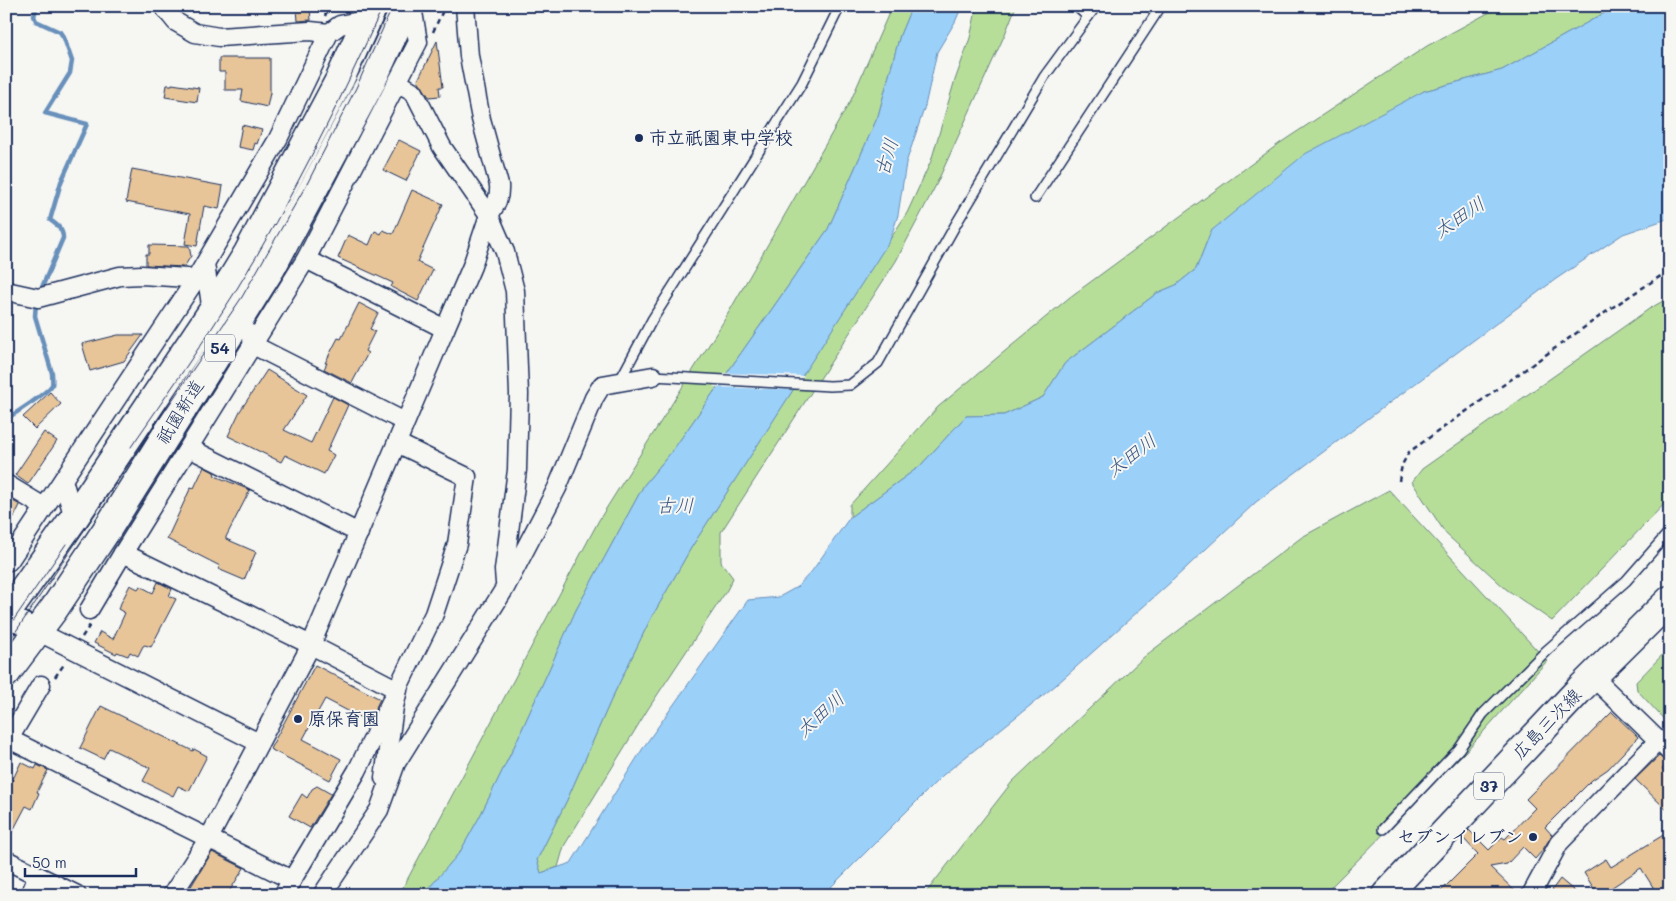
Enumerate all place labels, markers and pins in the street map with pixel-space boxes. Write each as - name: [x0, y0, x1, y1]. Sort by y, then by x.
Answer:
- place label: 市立祇園東中学校: [649, 125, 793, 149]
- marker: 市立祇園東中学校: [633, 132, 645, 144]
- place label: 原保育園: [308, 706, 380, 730]
- marker: 原保育園: [292, 713, 304, 725]
- place label: セブンイレブン: [1397, 824, 1523, 848]
- marker: セブンイレブン: [1527, 831, 1539, 843]

